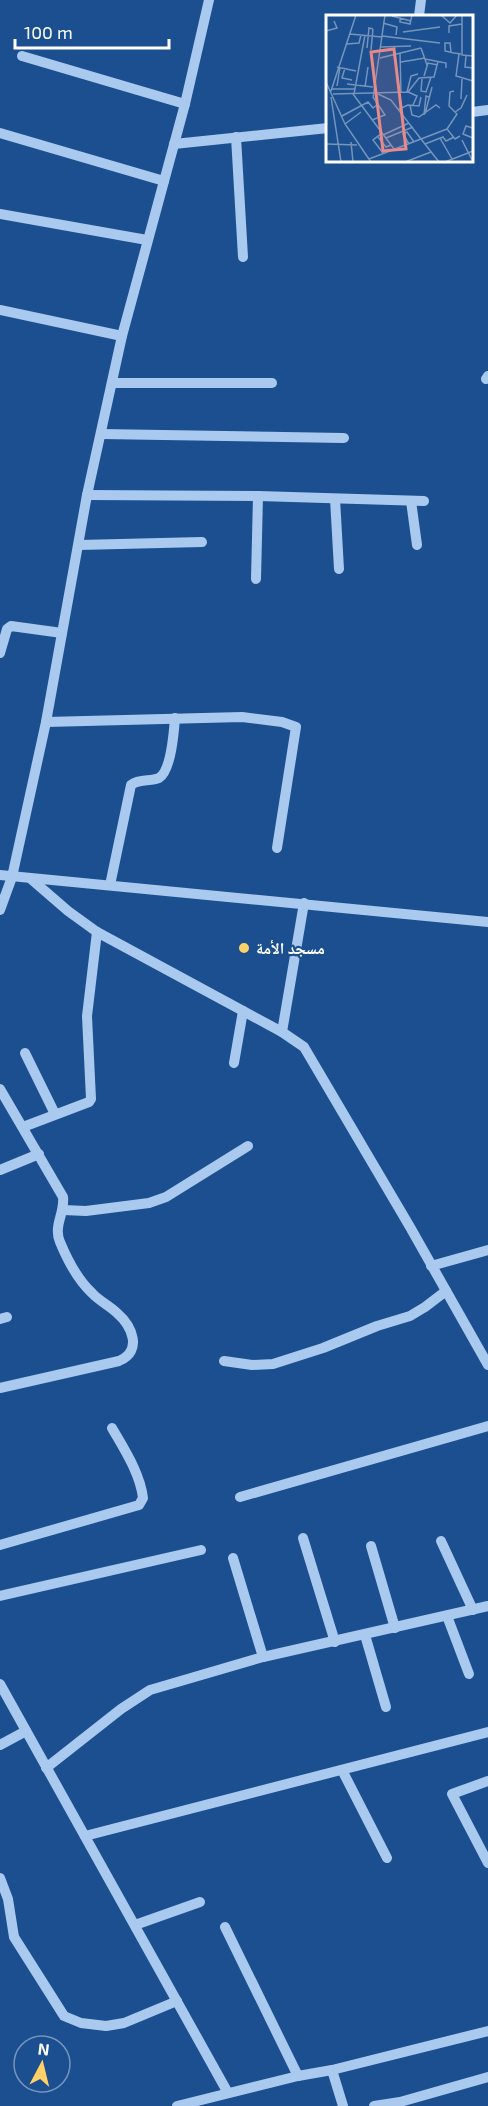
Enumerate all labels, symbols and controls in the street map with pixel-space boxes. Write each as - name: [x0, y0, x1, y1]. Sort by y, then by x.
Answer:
- scale bar: [15, 12, 170, 50]
- inset map: [326, 15, 473, 162]
- text: 100 m: [24, 21, 73, 43]
- place label: مسجد الأمة: [256, 938, 325, 957]
- marker: مسجد الأمة: [237, 941, 251, 955]
- north arrow: [12, 2034, 72, 2094]
- text: N: [37, 2038, 51, 2059]

